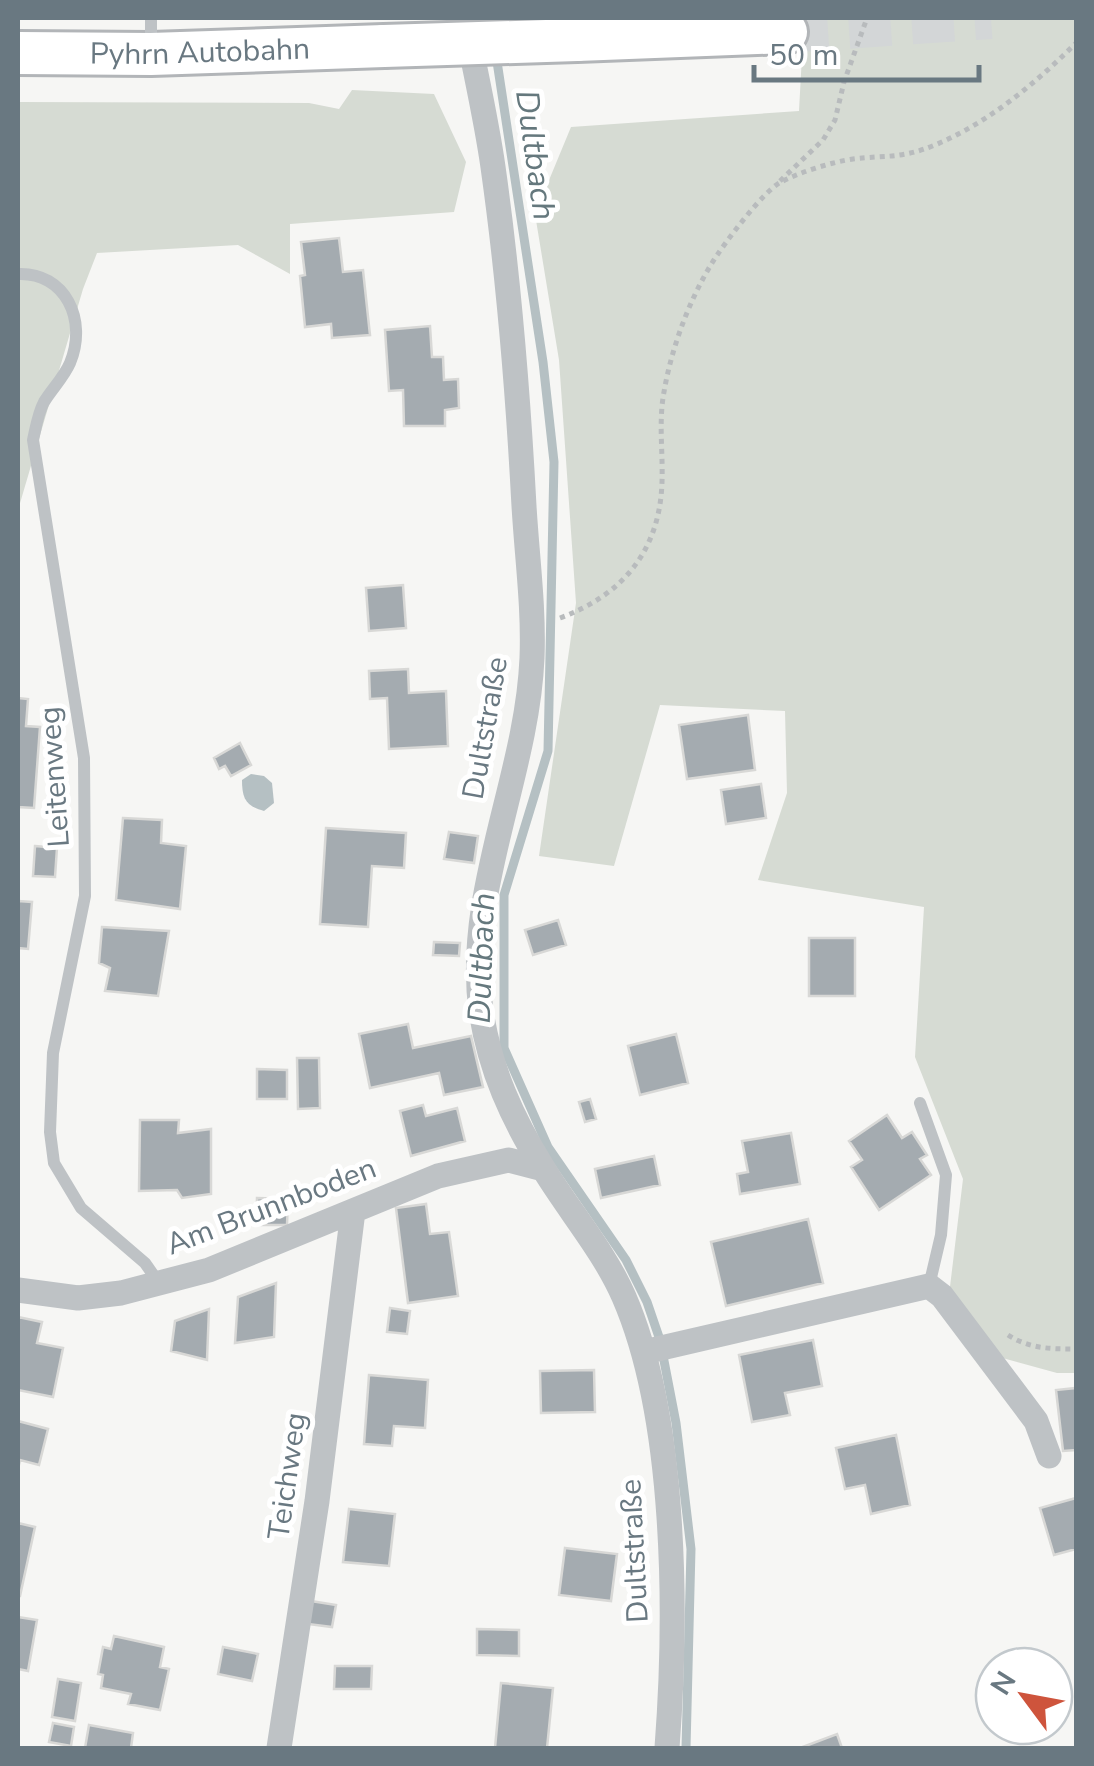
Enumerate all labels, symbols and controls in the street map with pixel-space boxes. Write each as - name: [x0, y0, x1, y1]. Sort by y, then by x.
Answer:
- scale bar: [754, 20, 979, 82]
- street label: Pyhrn Autobahn: [90, 29, 311, 75]
- text: 50 m: [769, 35, 838, 76]
- water label: Dultbach: [505, 87, 566, 223]
- street label: Dultstraße: [453, 654, 518, 802]
- street label: Leitenweg: [29, 705, 80, 849]
- water label: Dultbach: [458, 892, 505, 1024]
- street label: Am Brunnboden: [160, 1148, 382, 1265]
- street label: Teichweg: [258, 1410, 317, 1542]
- street label: Dultstraße: [610, 1478, 659, 1624]
- north arrow: [974, 1646, 1074, 1746]
- text: N: [982, 1664, 1025, 1702]

